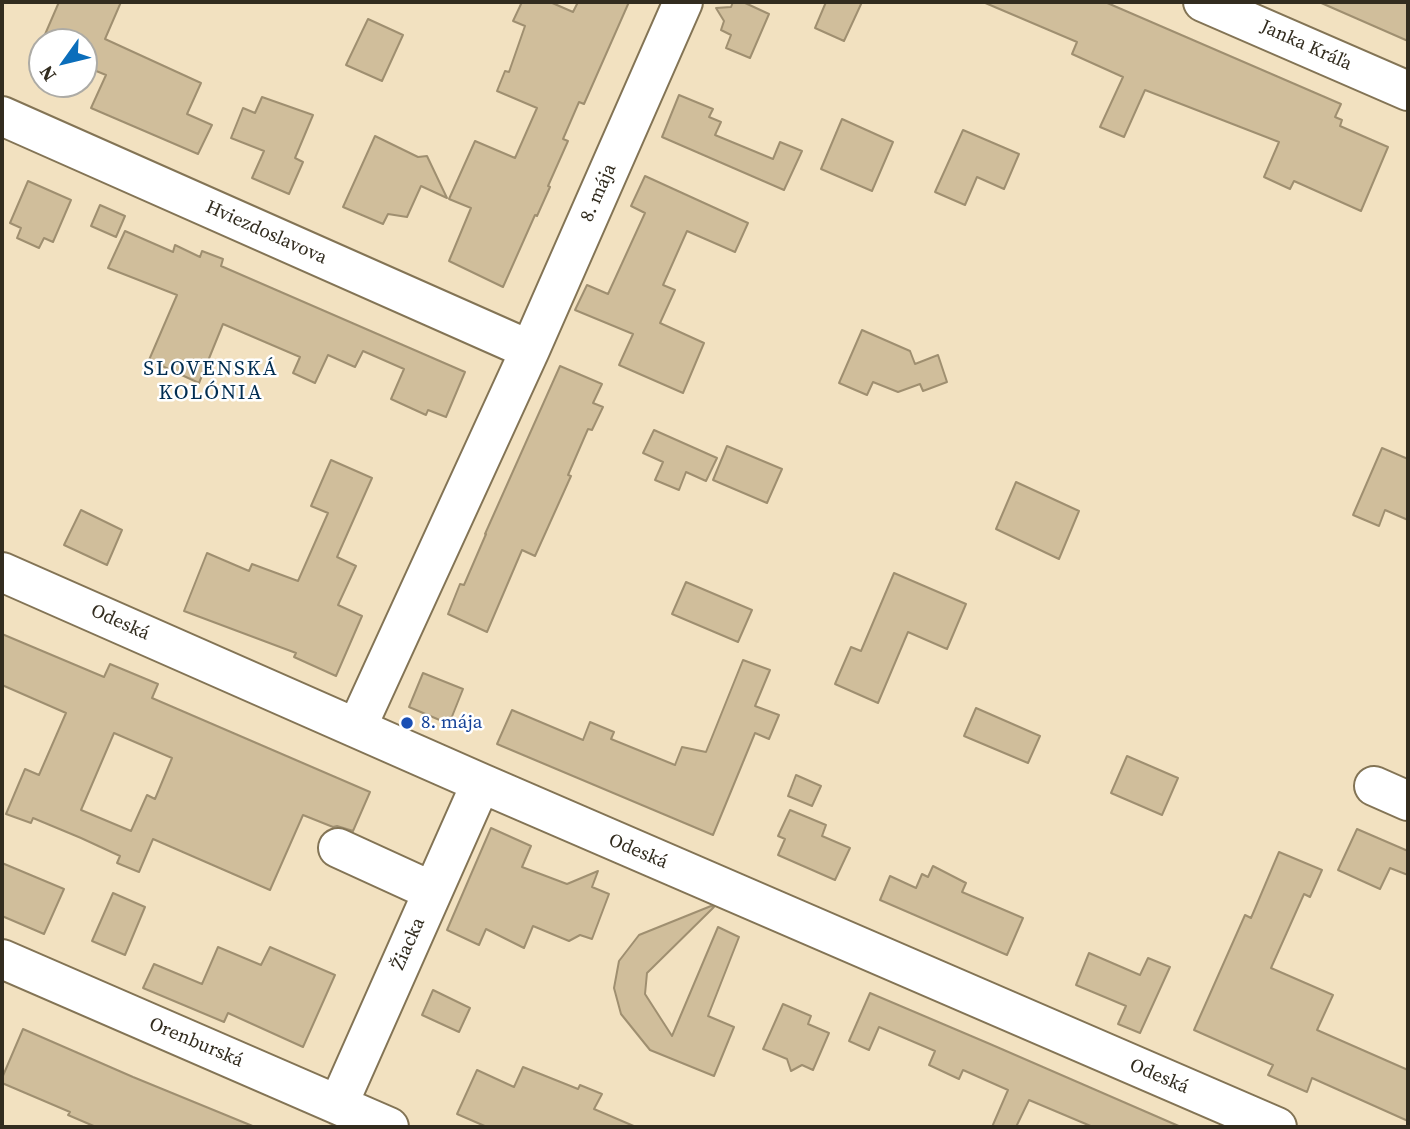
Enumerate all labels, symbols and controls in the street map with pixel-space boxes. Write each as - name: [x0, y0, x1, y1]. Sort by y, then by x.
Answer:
- street label: Janka Kráľa: [1257, 16, 1355, 76]
- north arrow: [28, 28, 98, 98]
- text: N: [33, 61, 62, 87]
- street label: 8. mája: [576, 160, 622, 226]
- street label: Hviezdoslavova: [202, 196, 330, 270]
- district label: SLOVENSKÁ KOLÓNIA: [144, 357, 278, 407]
- street label: Odeská: [87, 600, 153, 646]
- place label: 8. mája: [421, 712, 482, 734]
- marker: 8. mája: [399, 715, 415, 731]
- street label: Odeská: [605, 829, 671, 875]
- street label: Žiacka: [387, 914, 431, 974]
- street label: Orenburská: [145, 1013, 247, 1073]
- street label: Odeská: [1126, 1054, 1192, 1100]

